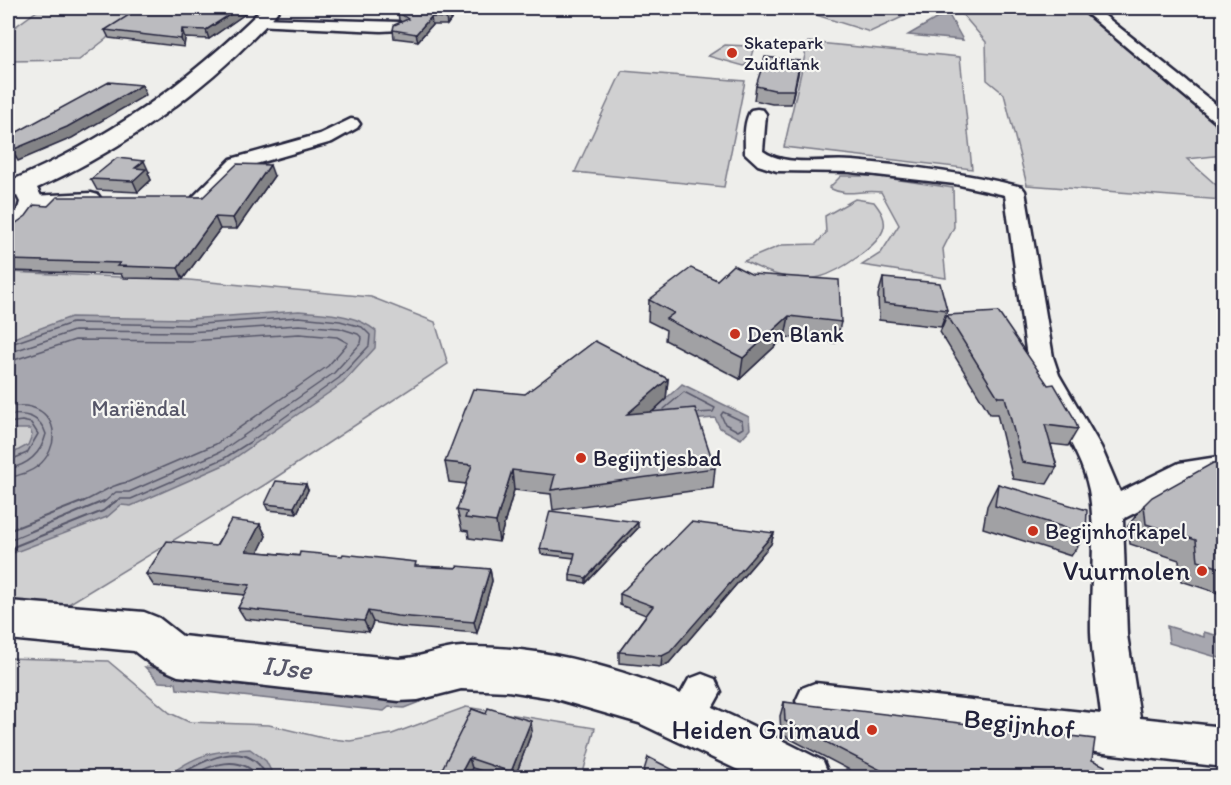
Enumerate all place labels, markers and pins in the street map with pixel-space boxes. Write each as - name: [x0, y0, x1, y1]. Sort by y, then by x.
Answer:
- place label: Skatepark Zuidflank: [744, 32, 823, 75]
- marker: Skatepark Zuidflank: [725, 46, 739, 60]
- place label: Den Blank: [747, 321, 845, 348]
- marker: Den Blank: [728, 327, 742, 341]
- place label: Begijntjesbad: [593, 445, 722, 472]
- marker: Begijntjesbad: [574, 451, 588, 465]
- place label: Begijnhofkapel: [1045, 518, 1187, 545]
- marker: Begijnhofkapel: [1026, 524, 1040, 538]
- place label: Vuurmolen: [1062, 554, 1190, 587]
- marker: Vuurmolen: [1195, 564, 1209, 578]
- place label: Heiden Grimaud: [671, 713, 861, 746]
- marker: Heiden Grimaud: [865, 723, 879, 737]

